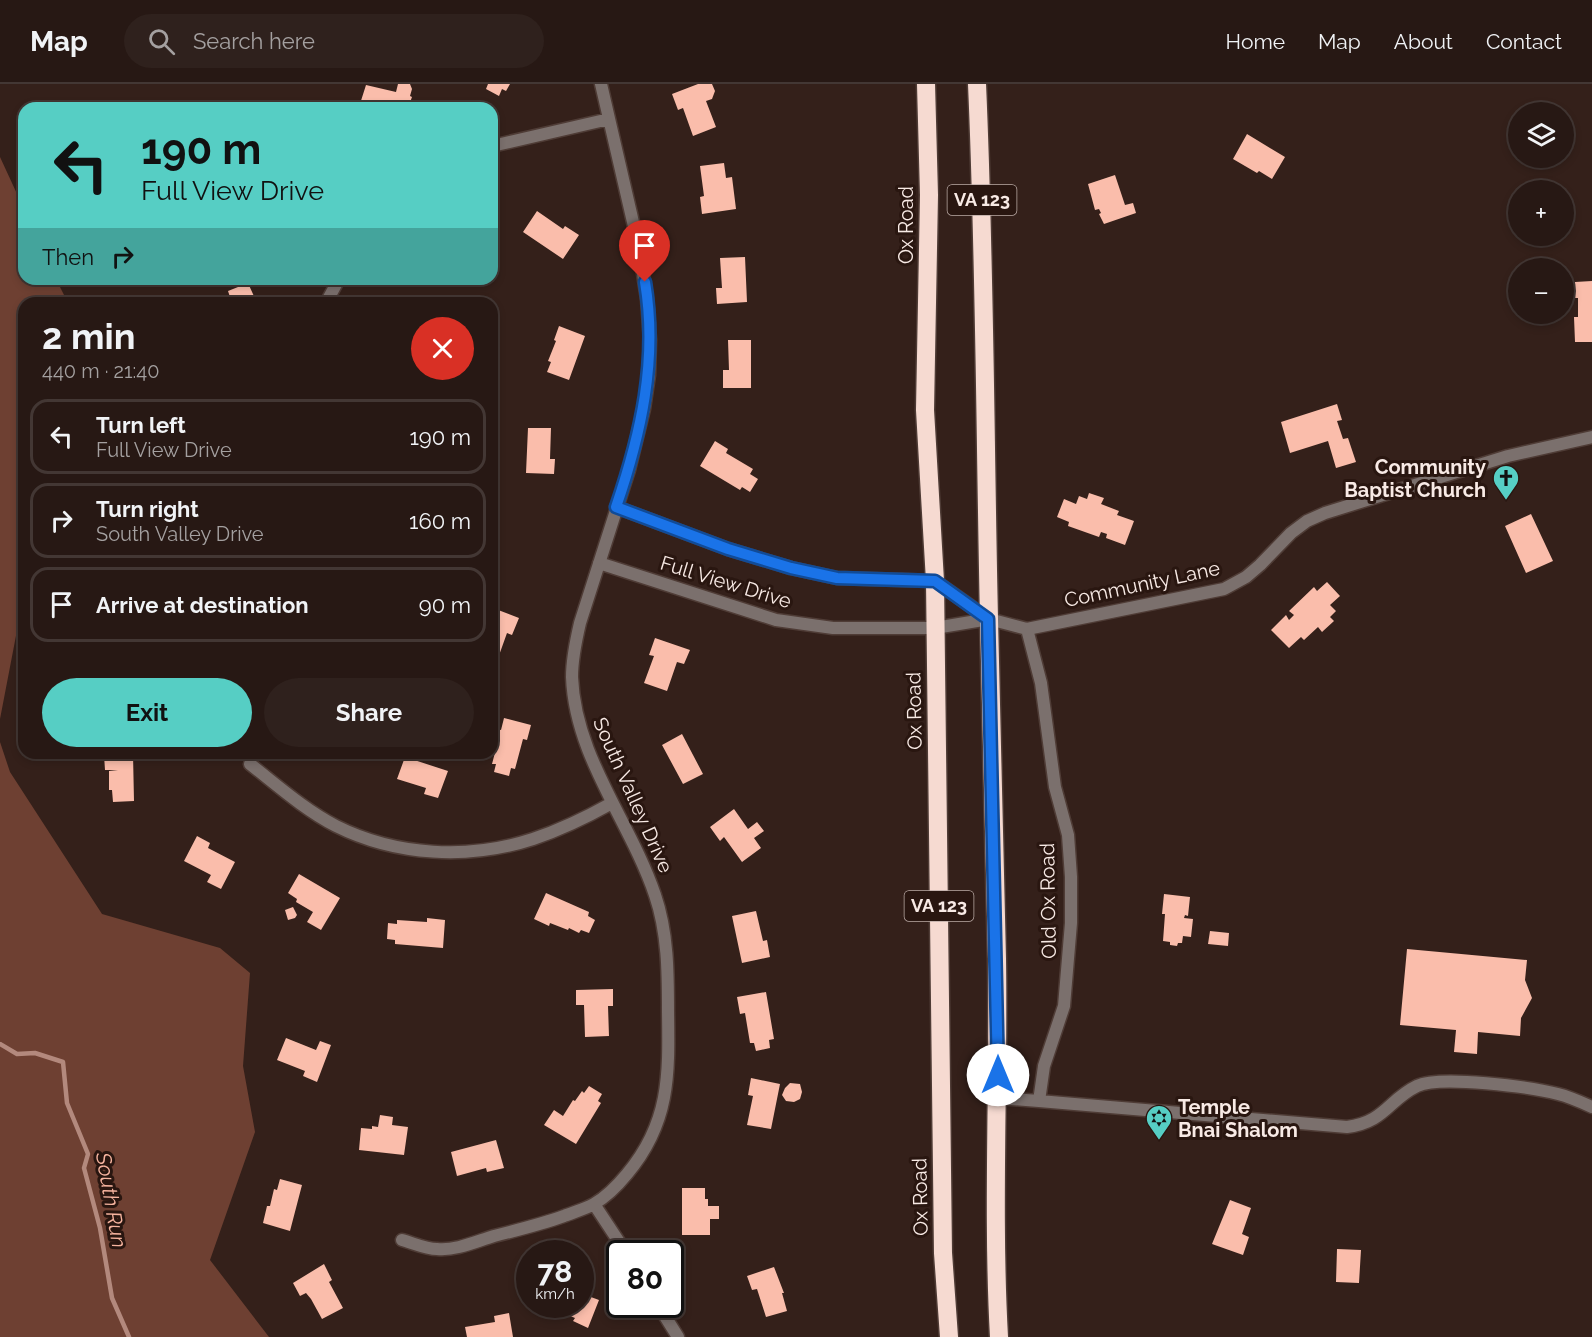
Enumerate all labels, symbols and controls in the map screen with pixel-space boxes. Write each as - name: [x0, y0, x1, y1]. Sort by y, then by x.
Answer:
- search box: [124, 14, 544, 68]
- text: Map: [30, 25, 88, 58]
- icon: search: [145, 25, 178, 58]
- text: Search here: [193, 28, 315, 54]
- text: Home: [1226, 29, 1285, 54]
- text: Map: [1318, 29, 1361, 54]
- text: About: [1394, 29, 1453, 54]
- text: Contact: [1486, 29, 1562, 54]
- map controls: [1508, 102, 1574, 324]
- button: layers: [1508, 102, 1574, 168]
- text: 190 m: [141, 125, 261, 174]
- icon: left: [42, 126, 120, 204]
- text: Full View Drive: [141, 175, 324, 206]
- button: +: [1508, 180, 1574, 246]
- road number: VA 123: [948, 185, 1016, 215]
- street label: Ox Road: [894, 186, 918, 264]
- pin: [619, 220, 670, 282]
- icon: arrive: [628, 229, 661, 262]
- icon: right: [106, 240, 139, 273]
- text: Then: [42, 244, 94, 270]
- button: −: [1508, 258, 1574, 324]
- text: 2 min: [42, 315, 135, 357]
- button: close: [411, 317, 474, 380]
- text: 440 m · 21:40: [42, 359, 159, 383]
- text: Turn left: [96, 412, 186, 438]
- icon: left: [45, 420, 78, 453]
- text: 190 m: [409, 424, 471, 450]
- text: Full View Drive: [96, 438, 232, 462]
- place label: Community Baptist Church: [1344, 455, 1486, 502]
- church icon: Community Baptist Church: [1491, 463, 1521, 501]
- text: Turn right: [96, 496, 199, 522]
- icon: right: [45, 504, 78, 537]
- text: 160 m: [409, 508, 471, 534]
- text: South Valley Drive: [96, 522, 264, 546]
- street label: Full View Drive: [658, 551, 795, 613]
- street label: Community Lane: [1062, 556, 1222, 612]
- icon: arrive: [45, 588, 78, 621]
- text: Arrive at destination: [96, 592, 309, 618]
- text: 90 m: [419, 592, 471, 618]
- street label: Ox Road: [901, 672, 927, 750]
- button: Exit: [42, 678, 252, 747]
- button: Share: [264, 678, 474, 747]
- street label: South Valley Drive: [588, 714, 678, 877]
- street label: Old Ox Road: [1035, 843, 1061, 959]
- road number: VA 123: [904, 891, 974, 921]
- position arrow: [966, 1043, 1030, 1107]
- place label: Temple Bnai Shalom: [1178, 1095, 1298, 1142]
- synagogue icon: Temple Bnai Shalom: [1144, 1103, 1174, 1141]
- water label: South Run: [91, 1149, 132, 1250]
- street label: Ox Road: [907, 1158, 933, 1236]
- speed limit sign: 80: [606, 1240, 684, 1318]
- text: 78: [538, 1254, 572, 1289]
- text: km/h: [535, 1285, 575, 1303]

